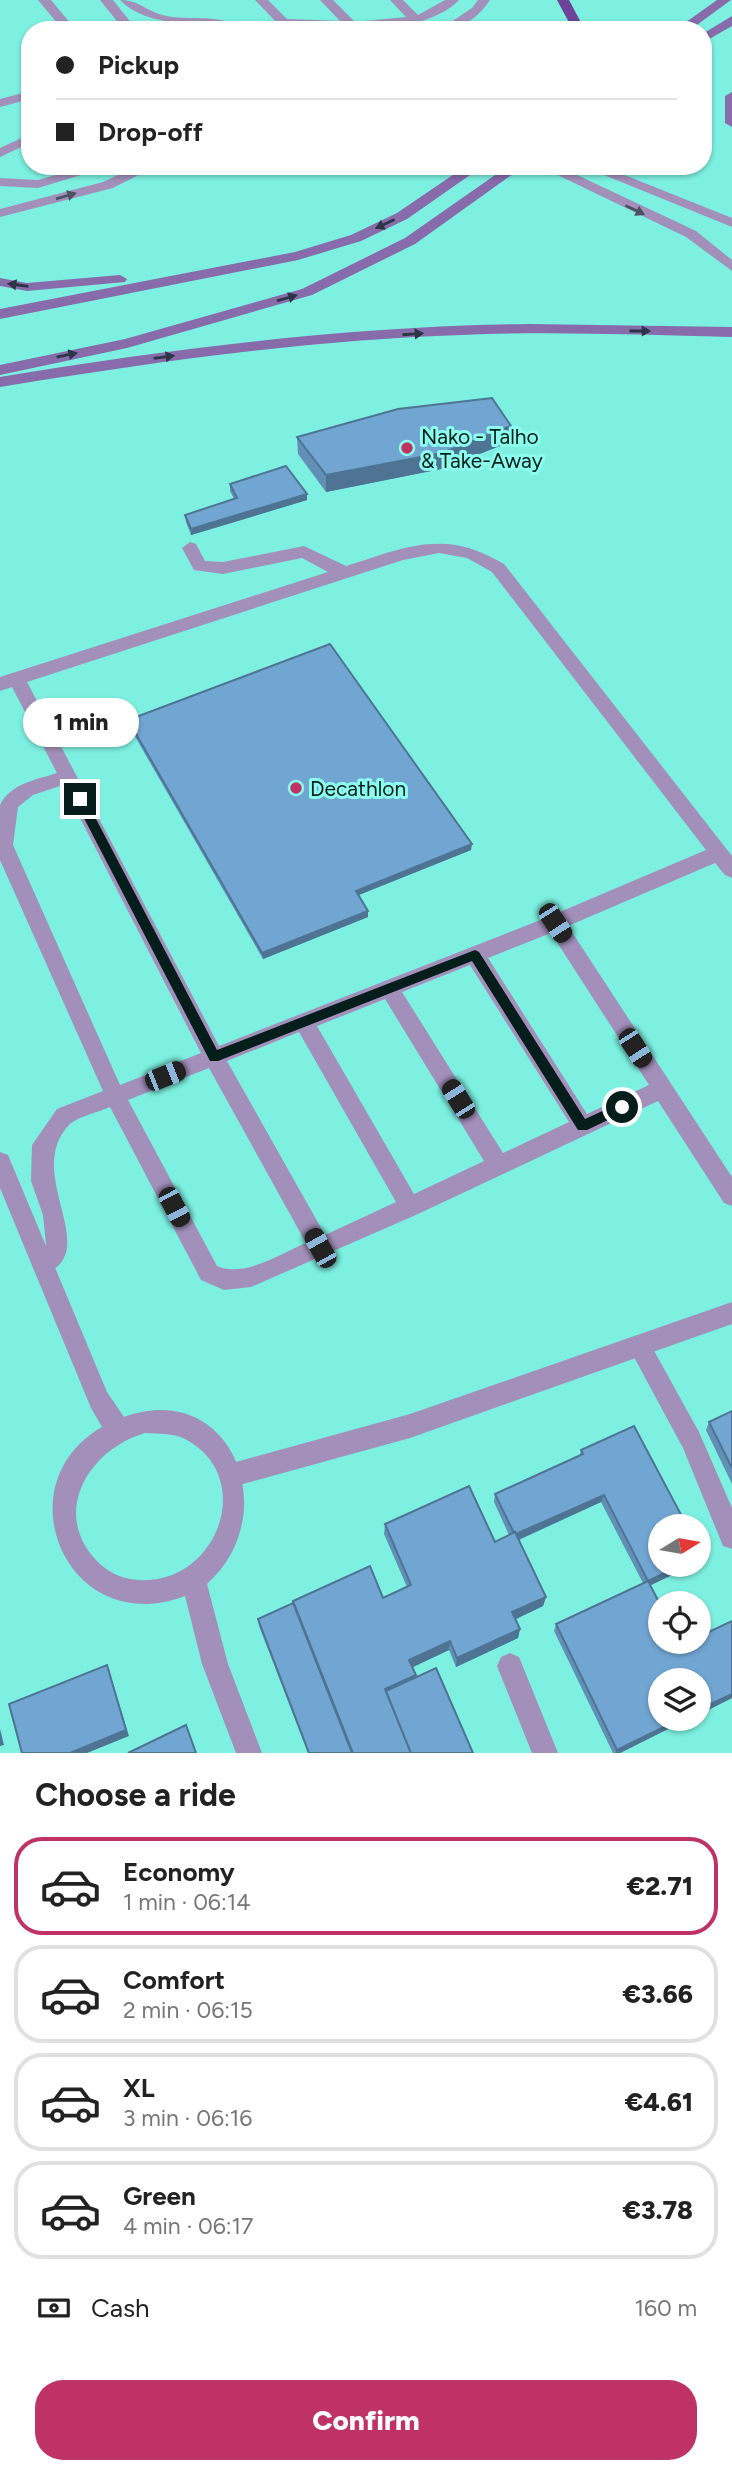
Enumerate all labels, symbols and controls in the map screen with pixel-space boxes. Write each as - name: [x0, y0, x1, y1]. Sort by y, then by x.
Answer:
- text: Pickup: [98, 49, 179, 81]
- text: Drop-off: [98, 116, 203, 148]
- one-way arrow: [56, 191, 77, 201]
- one-way arrow: [625, 204, 645, 215]
- one-way arrow: [375, 219, 396, 230]
- one-way arrow: [7, 280, 29, 291]
- one-way arrow: [276, 292, 297, 302]
- one-way arrow: [630, 325, 652, 337]
- one-way arrow: [402, 328, 424, 339]
- one-way arrow: [56, 350, 78, 361]
- one-way arrow: [153, 351, 175, 362]
- place label: Nako - Talho & Take-Away: [421, 424, 543, 473]
- marker: Nako - Talho & Take-Away: [399, 440, 415, 456]
- callout: 1 min: [22, 698, 138, 746]
- text: 1 min: [54, 708, 108, 736]
- place label: Decathlon: [310, 776, 406, 801]
- marker: Decathlon: [288, 780, 304, 796]
- route end: [64, 783, 96, 815]
- car: [535, 900, 576, 946]
- car: [615, 1025, 656, 1071]
- car: [142, 1058, 189, 1094]
- car: [438, 1076, 479, 1122]
- route start: [606, 1091, 638, 1123]
- car: [155, 1184, 194, 1230]
- car: [301, 1225, 340, 1271]
- north arrow: [648, 1514, 710, 1577]
- map controls: [648, 1514, 711, 1731]
- button: locate: [648, 1591, 711, 1654]
- button: layers: [648, 1668, 711, 1731]
- text: Choose a ride: [35, 1776, 236, 1814]
- icon: car: [39, 1855, 102, 1918]
- text: Economy: [123, 1856, 235, 1888]
- text: €2.71: [627, 1870, 693, 1902]
- text: 1 min · 06:14: [123, 1888, 251, 1916]
- icon: car: [39, 1963, 102, 2026]
- text: Comfort: [123, 1964, 225, 1996]
- text: €3.66: [623, 1978, 693, 2010]
- text: 2 min · 06:15: [123, 1996, 253, 2024]
- icon: car: [39, 2071, 102, 2134]
- text: XL: [123, 2072, 155, 2104]
- text: €4.61: [625, 2086, 693, 2118]
- text: 3 min · 06:16: [123, 2104, 252, 2132]
- icon: car: [39, 2179, 102, 2242]
- text: Green: [123, 2180, 196, 2212]
- text: €3.78: [622, 2194, 693, 2226]
- text: 4 min · 06:17: [123, 2212, 253, 2240]
- icon: cash: [35, 2289, 73, 2327]
- text: Cash: [91, 2292, 150, 2324]
- text: 160 m: [634, 2294, 697, 2322]
- button: Confirm: [35, 2380, 697, 2460]

